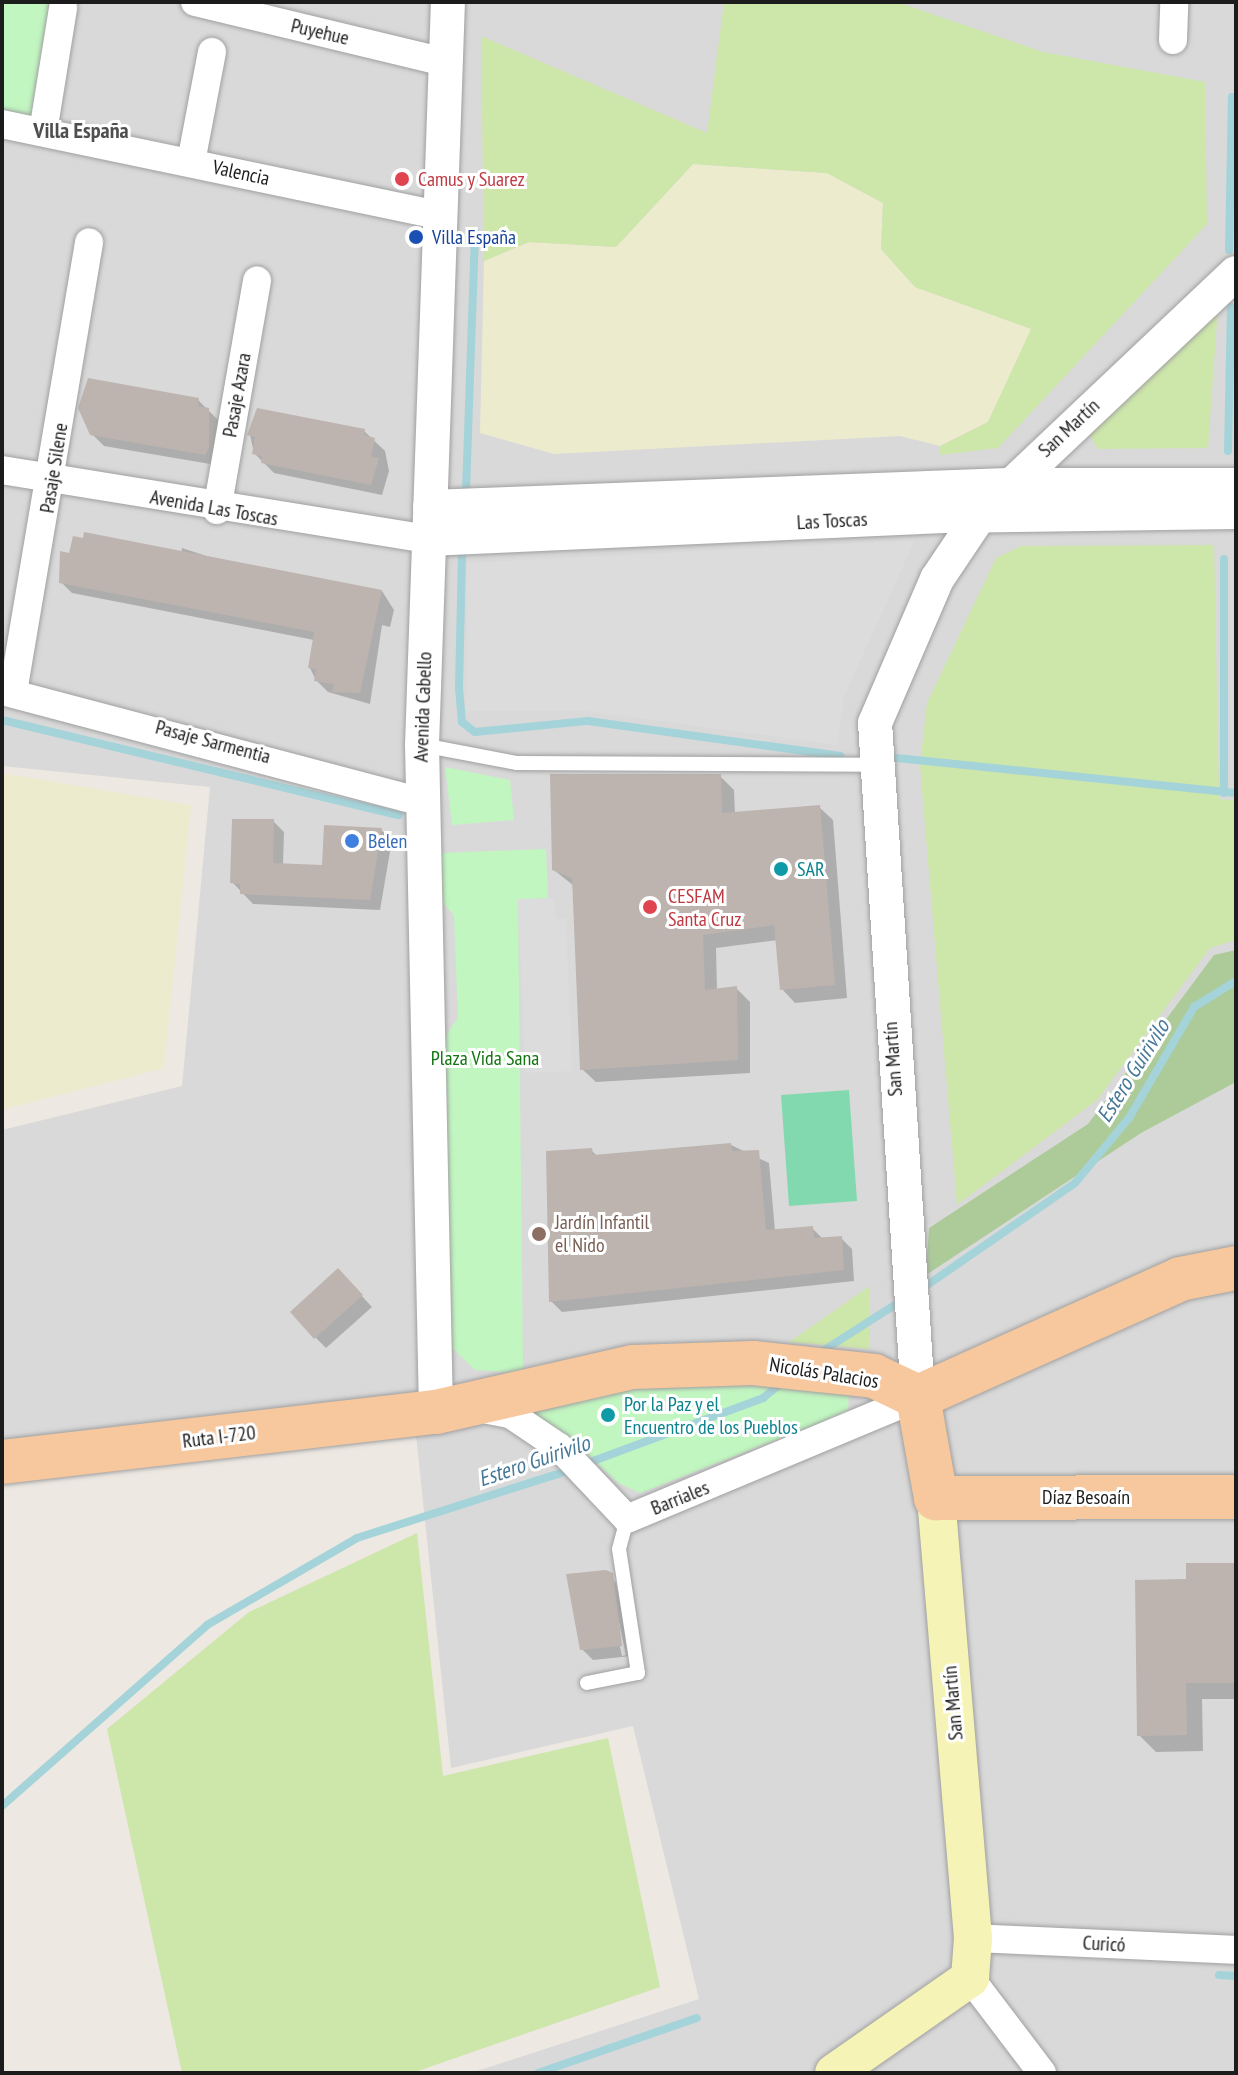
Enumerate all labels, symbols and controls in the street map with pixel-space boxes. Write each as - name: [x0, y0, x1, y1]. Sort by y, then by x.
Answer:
- street label: Puyehue: [289, 14, 351, 50]
- district label: Villa España: [33, 118, 129, 144]
- street label: Valencia: [210, 155, 272, 191]
- place label: Camus y Suarez: [418, 167, 525, 191]
- marker: Camus y Suarez: [393, 170, 411, 188]
- place label: Villa España: [432, 225, 516, 249]
- marker: Villa España: [407, 228, 425, 246]
- street label: Pasaje Azara: [218, 351, 256, 439]
- street label: San Martín: [1033, 394, 1105, 462]
- street label: Pasaje Silene: [35, 421, 73, 515]
- street label: Avenida Las Toscas: [148, 485, 280, 531]
- street label: Las Toscas: [796, 507, 868, 535]
- street label: Avenida Cabello: [409, 651, 437, 763]
- street label: Pasaje Sarmentia: [153, 715, 273, 769]
- place label: Belen: [368, 829, 407, 853]
- marker: Belen: [343, 832, 361, 850]
- place label: SAR: [797, 857, 825, 881]
- marker: SAR: [772, 860, 790, 878]
- place label: CESFAM Santa Cruz: [668, 884, 741, 931]
- marker: CESFAM Santa Cruz: [639, 896, 661, 918]
- water label: Estero Guirivilo: [1091, 1015, 1175, 1127]
- street label: San Martín: [878, 1021, 908, 1097]
- park label: Plaza Vida Sana: [431, 1046, 539, 1070]
- place label: Jardín Infantil el Nido: [555, 1210, 649, 1257]
- marker: Jardín Infantil el Nido: [530, 1225, 548, 1243]
- street label: Nicolás Palacios: [768, 1353, 880, 1393]
- place label: Por la Paz y el Encuentro de los Pueblos: [624, 1392, 798, 1439]
- marker: Por la Paz y el Encuentro de los Pueblos: [599, 1406, 617, 1424]
- street label: Ruta I-720: [181, 1421, 257, 1453]
- water label: Estero Guirivilo: [475, 1430, 593, 1492]
- street label: Barriales: [648, 1476, 712, 1520]
- street label: Díaz Besoaín: [1042, 1485, 1130, 1509]
- street label: San Martín: [938, 1665, 968, 1741]
- street label: Curicó: [1082, 1931, 1126, 1957]

